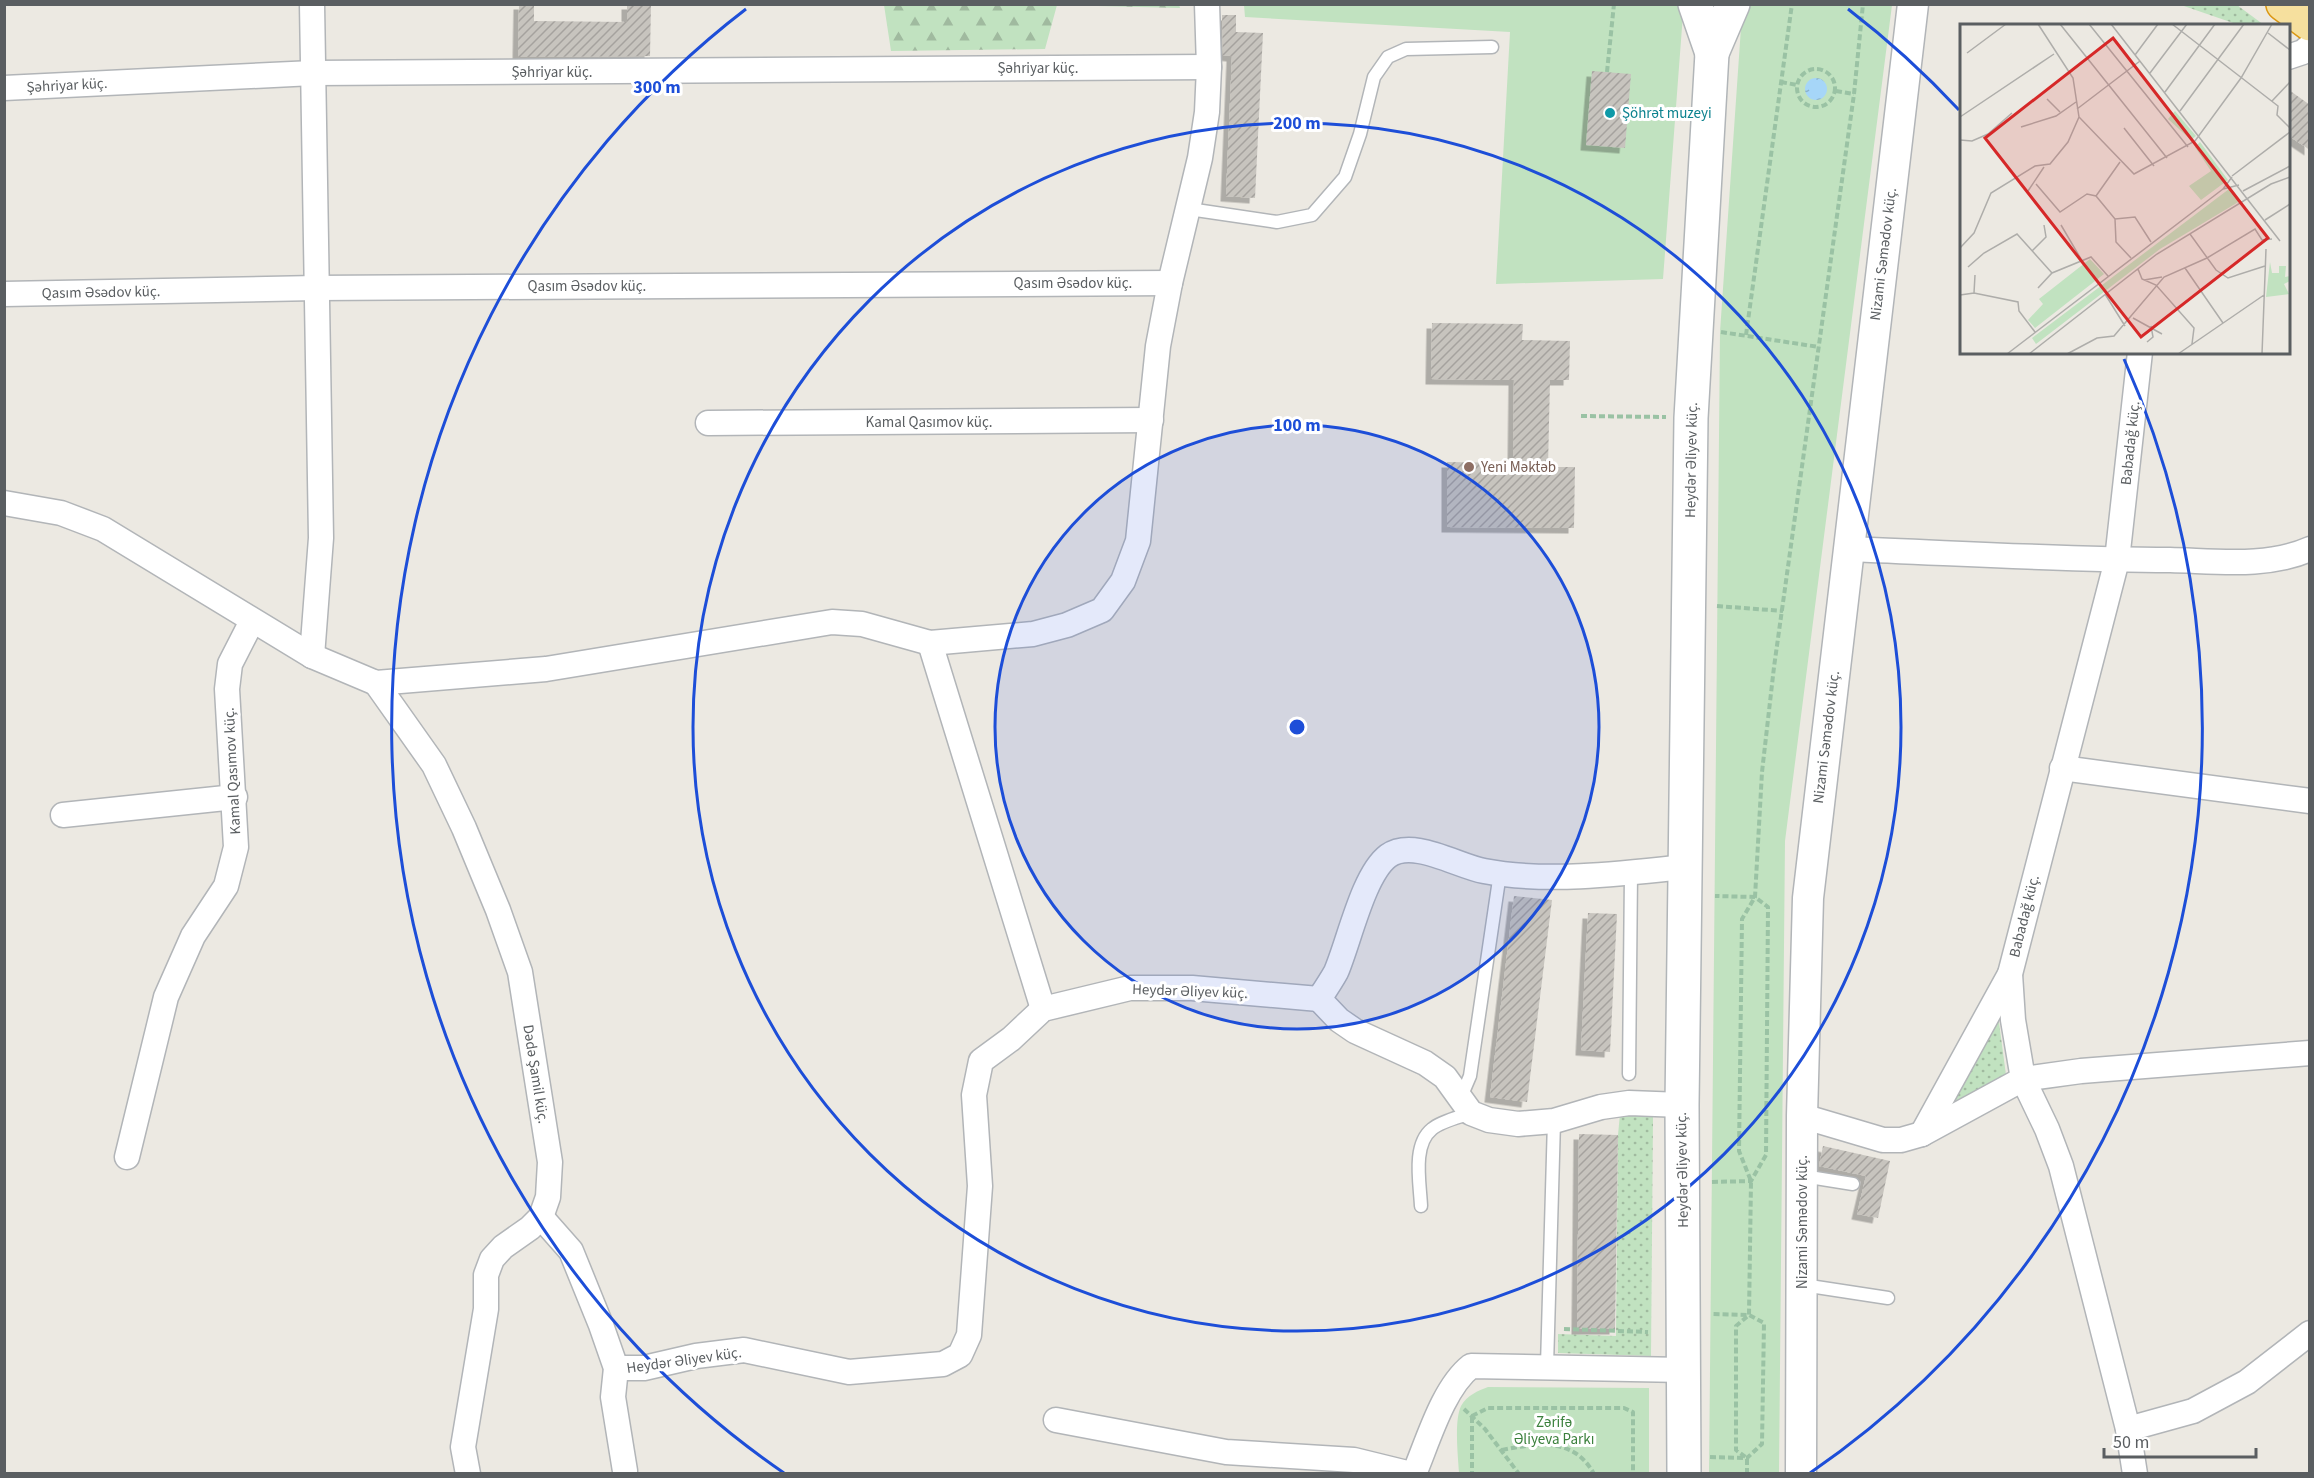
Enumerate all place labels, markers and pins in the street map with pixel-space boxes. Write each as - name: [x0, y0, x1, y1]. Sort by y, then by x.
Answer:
- place label: Şöhrət muzeyi: [1622, 103, 1712, 124]
- marker: Şöhrət muzeyi: [1603, 106, 1617, 120]
- place label: Yeni Məktəb: [1480, 457, 1556, 478]
- marker: Yeni Məktəb: [1462, 460, 1476, 474]
- centre of rings: [1287, 717, 1307, 737]

